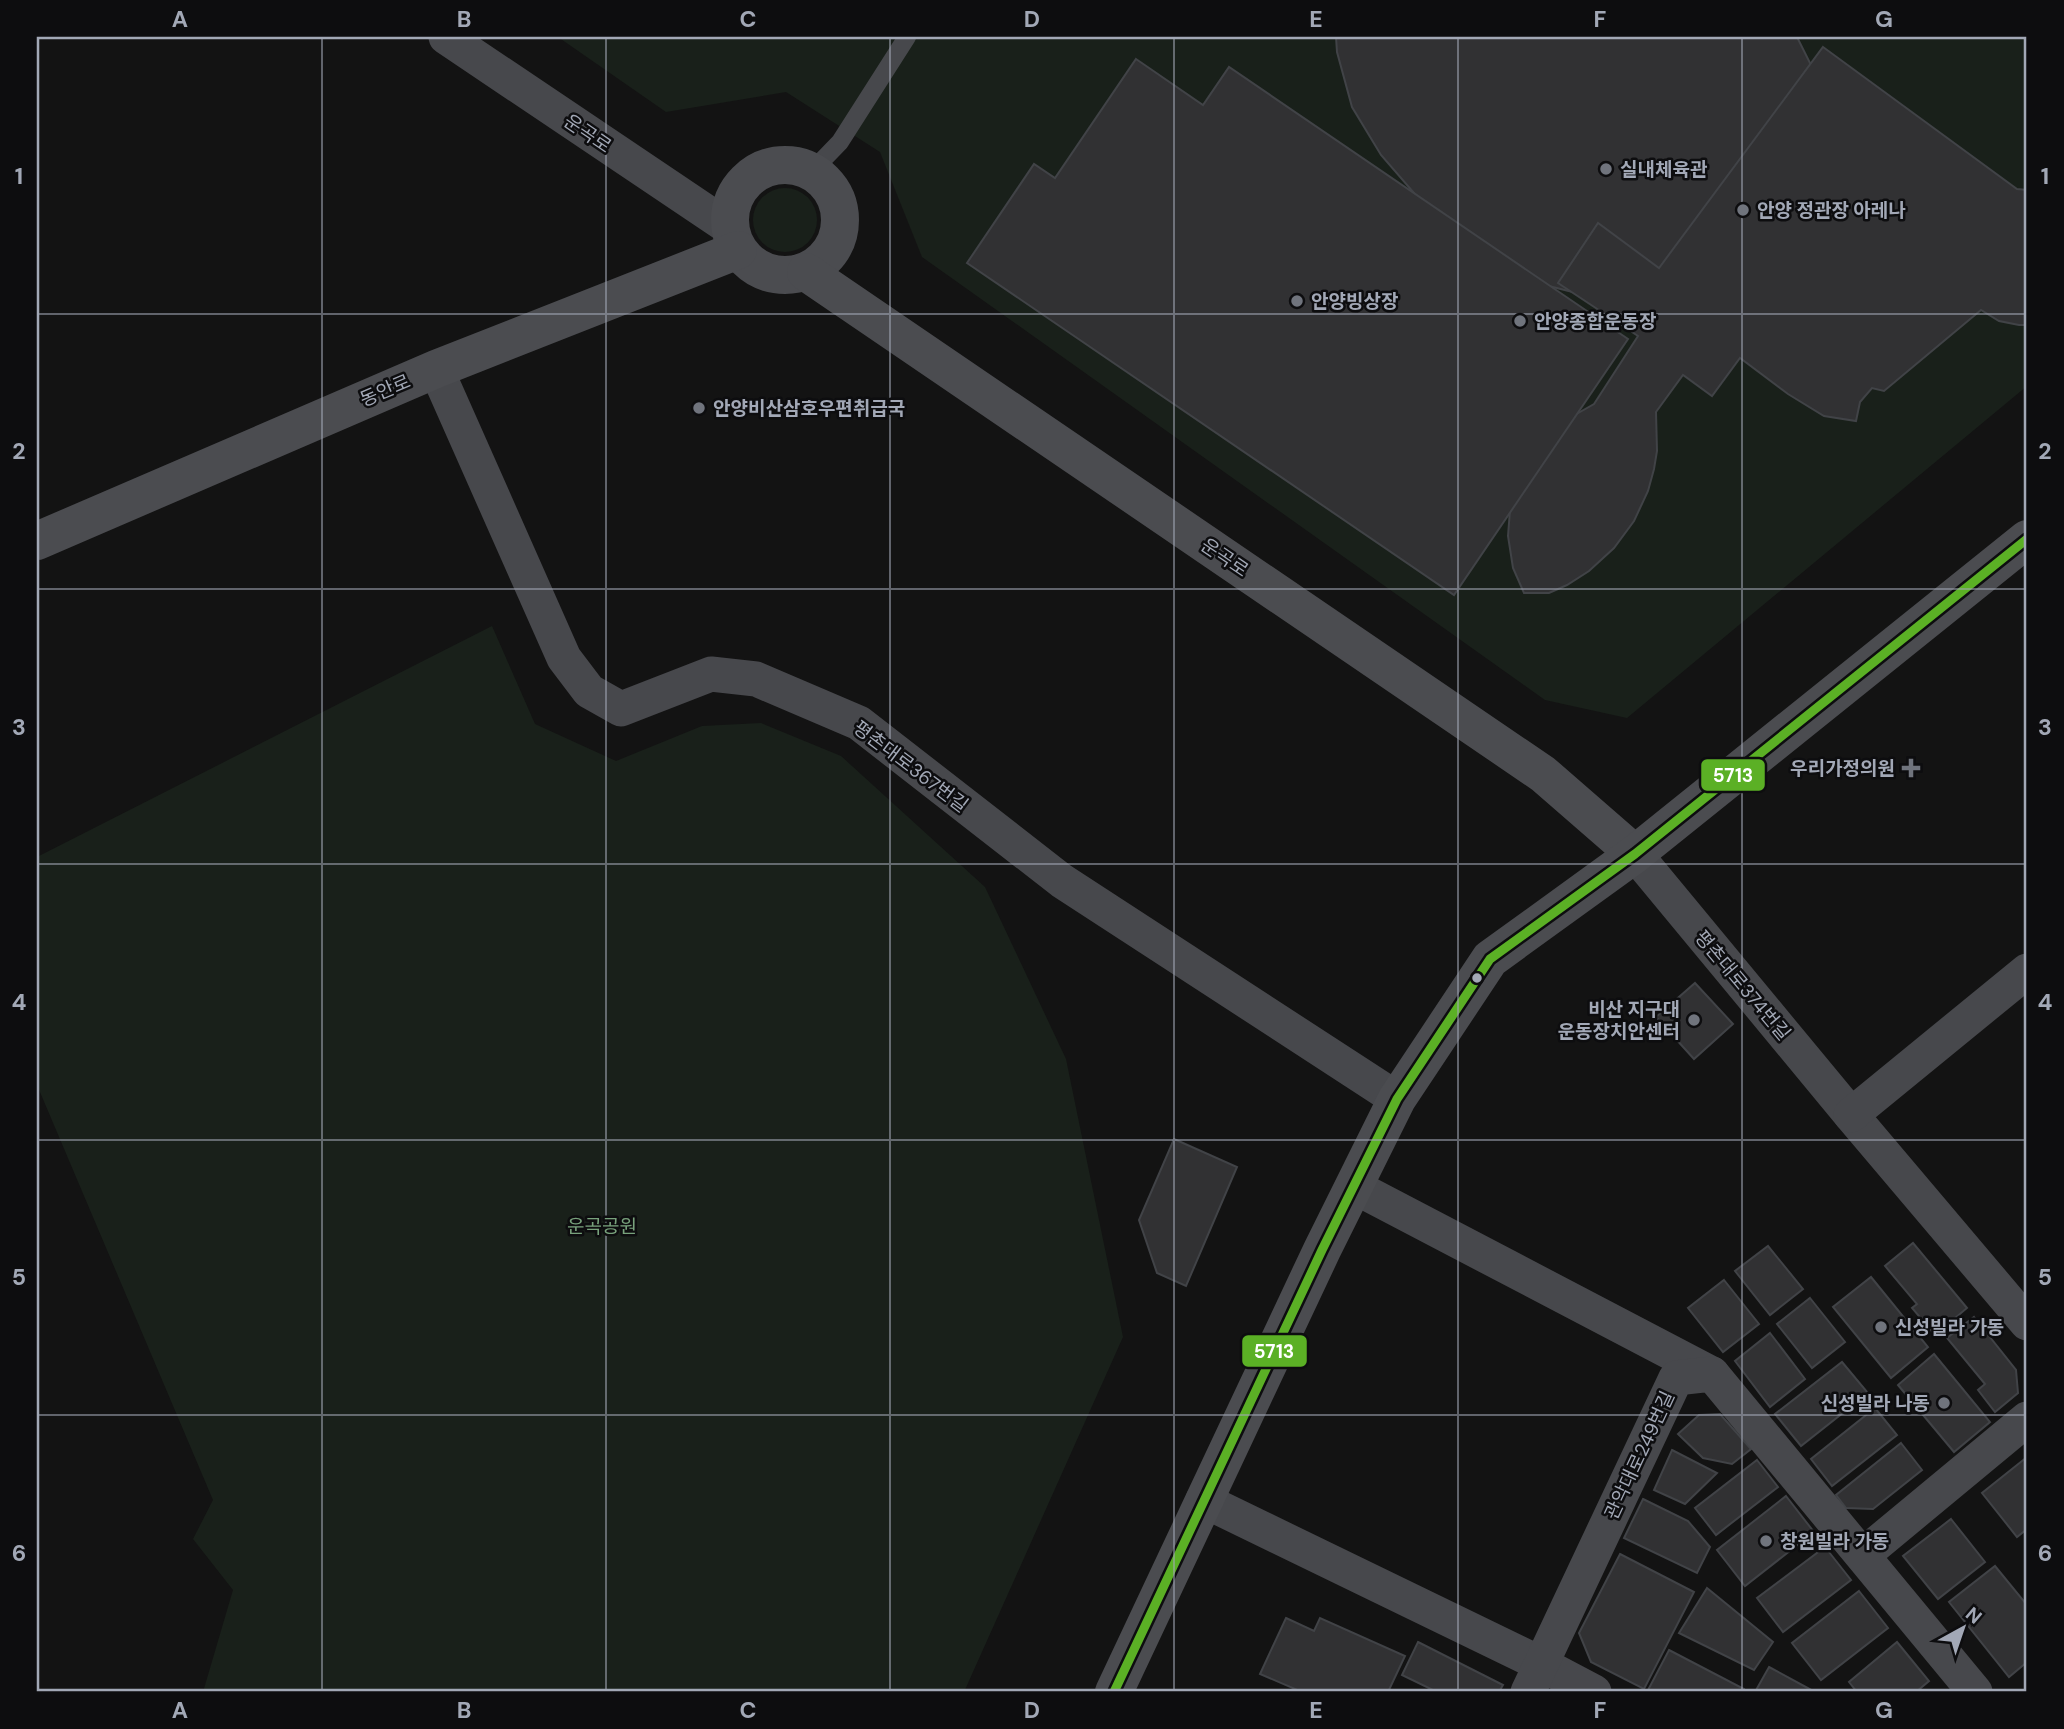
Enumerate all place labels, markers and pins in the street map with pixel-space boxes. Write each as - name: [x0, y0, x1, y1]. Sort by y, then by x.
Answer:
- place label: 실내체육관: [1620, 157, 1708, 182]
- marker: 실내체육관: [1598, 161, 1614, 177]
- place label: 안양 정관장 아레나: [1757, 198, 1906, 223]
- marker: 안양 정관장 아레나: [1735, 202, 1751, 218]
- place label: 안양빙상장: [1311, 289, 1398, 314]
- marker: 안양빙상장: [1289, 293, 1305, 309]
- place label: 안양종합운동장: [1534, 309, 1656, 334]
- marker: 안양종합운동장: [1512, 313, 1528, 329]
- place label: 안양비산삼호우편취급국: [713, 396, 905, 421]
- marker: 안양비산삼호우편취급국: [691, 400, 707, 416]
- place label: 우리가정의원: [1790, 756, 1895, 781]
- marker: 우리가정의원: [1901, 758, 1921, 778]
- unlabelled marker: [1470, 971, 1484, 985]
- place label: 비산 지구대 운동장치안센터: [1558, 997, 1680, 1044]
- marker: 비산 지구대 운동장치안센터: [1686, 1012, 1702, 1028]
- place label: 신성빌라 가동: [1895, 1315, 2004, 1340]
- marker: 신성빌라 가동: [1873, 1319, 1889, 1335]
- place label: 신성빌라 나동: [1821, 1391, 1930, 1416]
- marker: 신성빌라 나동: [1936, 1395, 1952, 1411]
- place label: 창원빌라 가동: [1780, 1529, 1889, 1554]
- marker: 창원빌라 가동: [1758, 1533, 1774, 1549]

